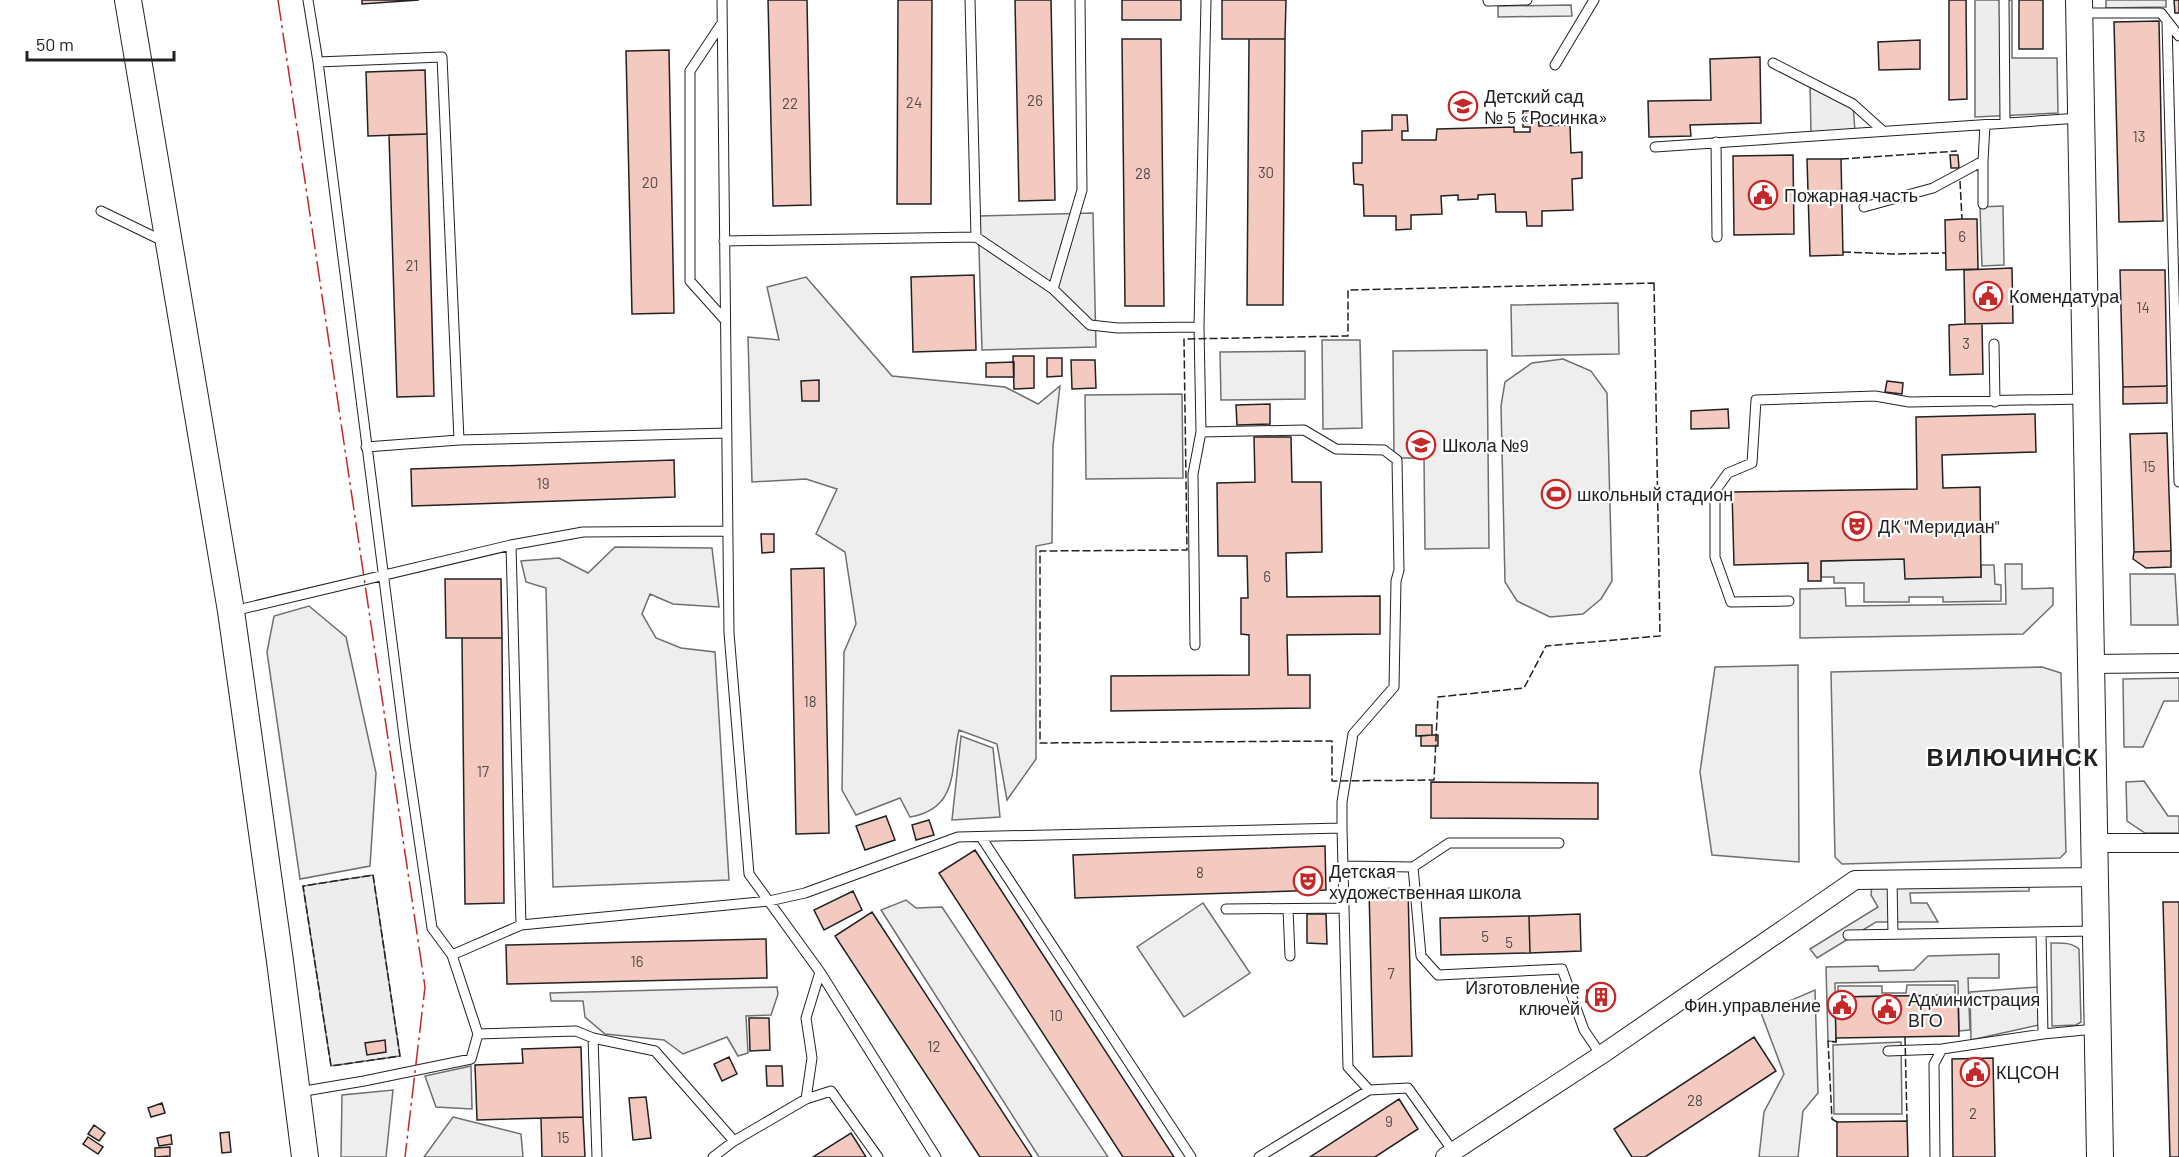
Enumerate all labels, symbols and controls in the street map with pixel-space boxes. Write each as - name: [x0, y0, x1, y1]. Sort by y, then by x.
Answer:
- scale bar: [27, 24, 174, 62]
- text: 50 m: [36, 33, 74, 55]
- place label: Детский сад № 5 «Росинка»: [1484, 85, 1608, 128]
- school or university icon: Детский сад № 5 «Росинка»: [1447, 90, 1479, 122]
- house number: 26: [1027, 91, 1043, 109]
- house number: 24: [906, 93, 922, 111]
- house number: 22: [782, 94, 798, 112]
- house number: 13: [2133, 127, 2145, 145]
- house number: 30: [1258, 163, 1274, 181]
- house number: 28: [1135, 164, 1151, 182]
- house number: 20: [642, 173, 658, 191]
- public building icon: Пожарная часть: [1747, 179, 1779, 211]
- place label: Пожарная часть: [1784, 184, 1918, 206]
- house number: 6: [1958, 227, 1966, 245]
- house number: 21: [405, 256, 419, 274]
- public building icon: Комендатура: [1972, 280, 2004, 312]
- place label: Комендатура: [2009, 285, 2120, 307]
- house number: 14: [2136, 298, 2150, 316]
- house number: 3: [1962, 334, 1970, 352]
- school or university icon: Школа №9: [1405, 429, 1437, 461]
- place label: Школа №9: [1442, 434, 1529, 456]
- house number: 15: [2143, 457, 2155, 475]
- house number: 19: [536, 474, 550, 492]
- sports icon: школьный стадион: [1540, 478, 1572, 510]
- place label: школьный стадион: [1577, 483, 1733, 505]
- theatre icon: ДК "Меридиан": [1841, 510, 1873, 542]
- place label: ДК "Меридиан": [1878, 515, 2000, 537]
- house number: 6: [1263, 567, 1271, 585]
- house number: 18: [803, 692, 817, 710]
- district label: ВИЛЮЧИНСК: [1927, 742, 2099, 771]
- house number: 17: [477, 762, 489, 780]
- place label: Детская художественная школа: [1329, 860, 1522, 903]
- house number: 8: [1196, 863, 1204, 881]
- theatre icon: Детская художественная школа: [1292, 865, 1324, 897]
- house number: 5: [1481, 927, 1489, 945]
- house number: 5: [1505, 933, 1513, 951]
- house number: 16: [631, 952, 643, 970]
- house number: 7: [1387, 964, 1395, 982]
- place label: Изготовление ключей: [1465, 976, 1580, 1019]
- building icon: Изготовление ключей: [1585, 981, 1617, 1013]
- place label: Администрация ВГО: [1908, 988, 2040, 1031]
- public building icon: Фин.управление: [1826, 989, 1858, 1021]
- public building icon: Администрация ВГО: [1871, 993, 1903, 1025]
- place label: Фин.управление: [1684, 994, 1821, 1016]
- house number: 10: [1049, 1006, 1063, 1024]
- house number: 12: [927, 1037, 941, 1055]
- public building icon: КЦСОН: [1959, 1056, 1991, 1088]
- place label: КЦСОН: [1996, 1061, 2059, 1083]
- house number: 28: [1687, 1091, 1703, 1109]
- house number: 2: [1969, 1104, 1977, 1122]
- house number: 9: [1385, 1112, 1393, 1130]
- house number: 15: [557, 1128, 569, 1146]

